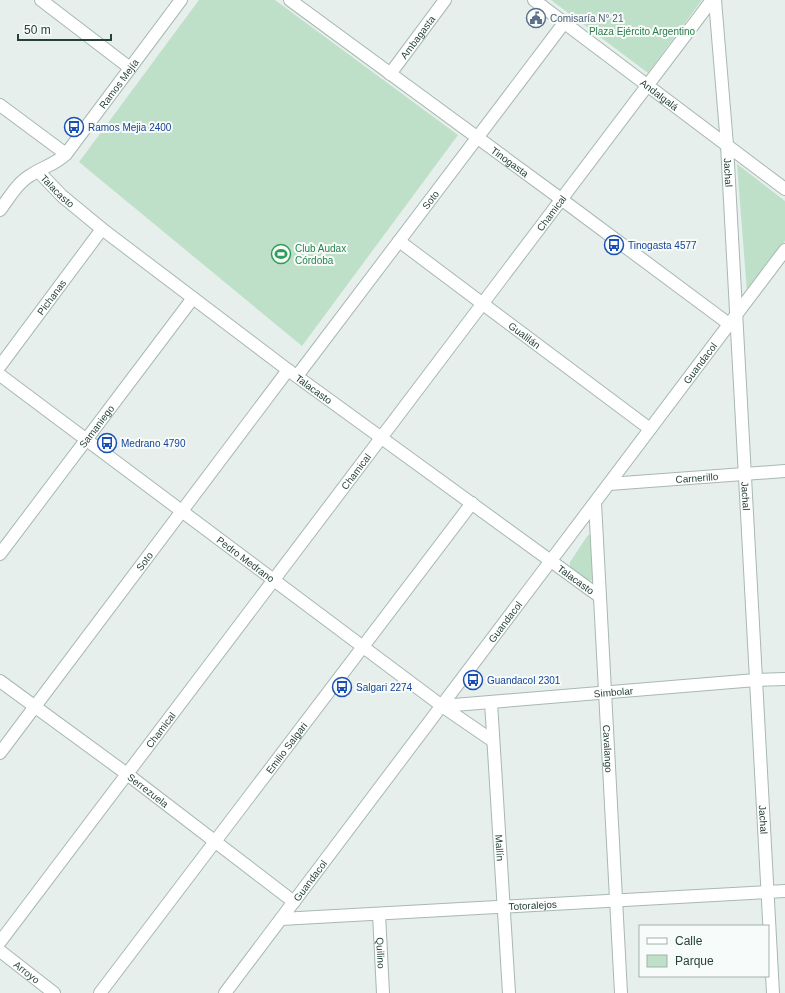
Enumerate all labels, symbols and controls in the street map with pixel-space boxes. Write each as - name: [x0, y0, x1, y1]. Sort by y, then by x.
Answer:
- public building icon: Comisaría N° 21: [525, 7, 547, 29]
- street label: Ambagasta: [398, 13, 438, 61]
- place label: Comisaría N° 21: [550, 13, 624, 24]
- scale bar: [18, 16, 111, 42]
- text: 50 m: [24, 23, 51, 37]
- park label: Plaza Ejército Argentino: [589, 26, 696, 37]
- street label: Ramos Mejía: [97, 57, 141, 111]
- street label: Andalgalá: [638, 77, 681, 113]
- bus stop icon: Ramos Mejia 2400: [63, 116, 85, 138]
- place label: Ramos Mejia 2400: [88, 122, 172, 133]
- street label: Tinogasta: [489, 145, 531, 180]
- street label: Jachal: [722, 158, 734, 187]
- street label: Talacasto: [38, 172, 77, 210]
- street label: Soto: [420, 188, 442, 212]
- street label: Chamical: [535, 193, 568, 233]
- bus stop icon: Tinogasta 4577: [603, 234, 625, 256]
- place label: Tinogasta 4577: [628, 240, 697, 251]
- sports icon: Club Audax Córdoba: [270, 243, 292, 265]
- place label: Club Audax Córdoba: [295, 243, 346, 266]
- street label: Pichanas: [35, 278, 68, 317]
- street label: Gualilán: [506, 320, 542, 351]
- street label: Guandacol: [681, 341, 719, 386]
- street label: Talacasto: [293, 372, 334, 406]
- street label: Samaniego: [77, 403, 117, 450]
- bus stop icon: Medrano 4790: [96, 432, 118, 454]
- place label: Medrano 4790: [121, 438, 186, 449]
- street label: Chamical: [339, 452, 373, 492]
- street label: Carnerillo: [675, 471, 719, 485]
- street label: Jachal: [739, 481, 752, 511]
- street label: Pedro Medrano: [215, 534, 277, 585]
- street label: Soto: [134, 550, 155, 573]
- street label: Talacasto: [555, 563, 596, 597]
- street label: Guandacol: [486, 599, 524, 645]
- bus stop icon: Guandacol 2301: [462, 669, 484, 691]
- place label: Guandacol 2301: [487, 675, 561, 686]
- bus stop icon: Salgari 2274: [331, 676, 353, 698]
- place label: Salgari 2274: [356, 682, 413, 693]
- street label: Simbolar: [593, 685, 634, 699]
- street label: Chamical: [144, 710, 178, 750]
- street label: Emilio Salgari: [264, 720, 310, 776]
- street label: Cavalango: [601, 725, 614, 773]
- street label: Serrezuela: [125, 771, 171, 810]
- street label: Jachal: [757, 805, 769, 834]
- street label: Mallín: [493, 834, 506, 861]
- street label: Guandacol: [291, 858, 329, 903]
- street label: Totoralejos: [508, 899, 557, 912]
- legend: [639, 925, 769, 977]
- text: Calle: [675, 934, 703, 948]
- street label: Quilino: [374, 937, 387, 969]
- text: Parque: [675, 954, 714, 968]
- street label: Arroyo: [12, 959, 42, 986]

